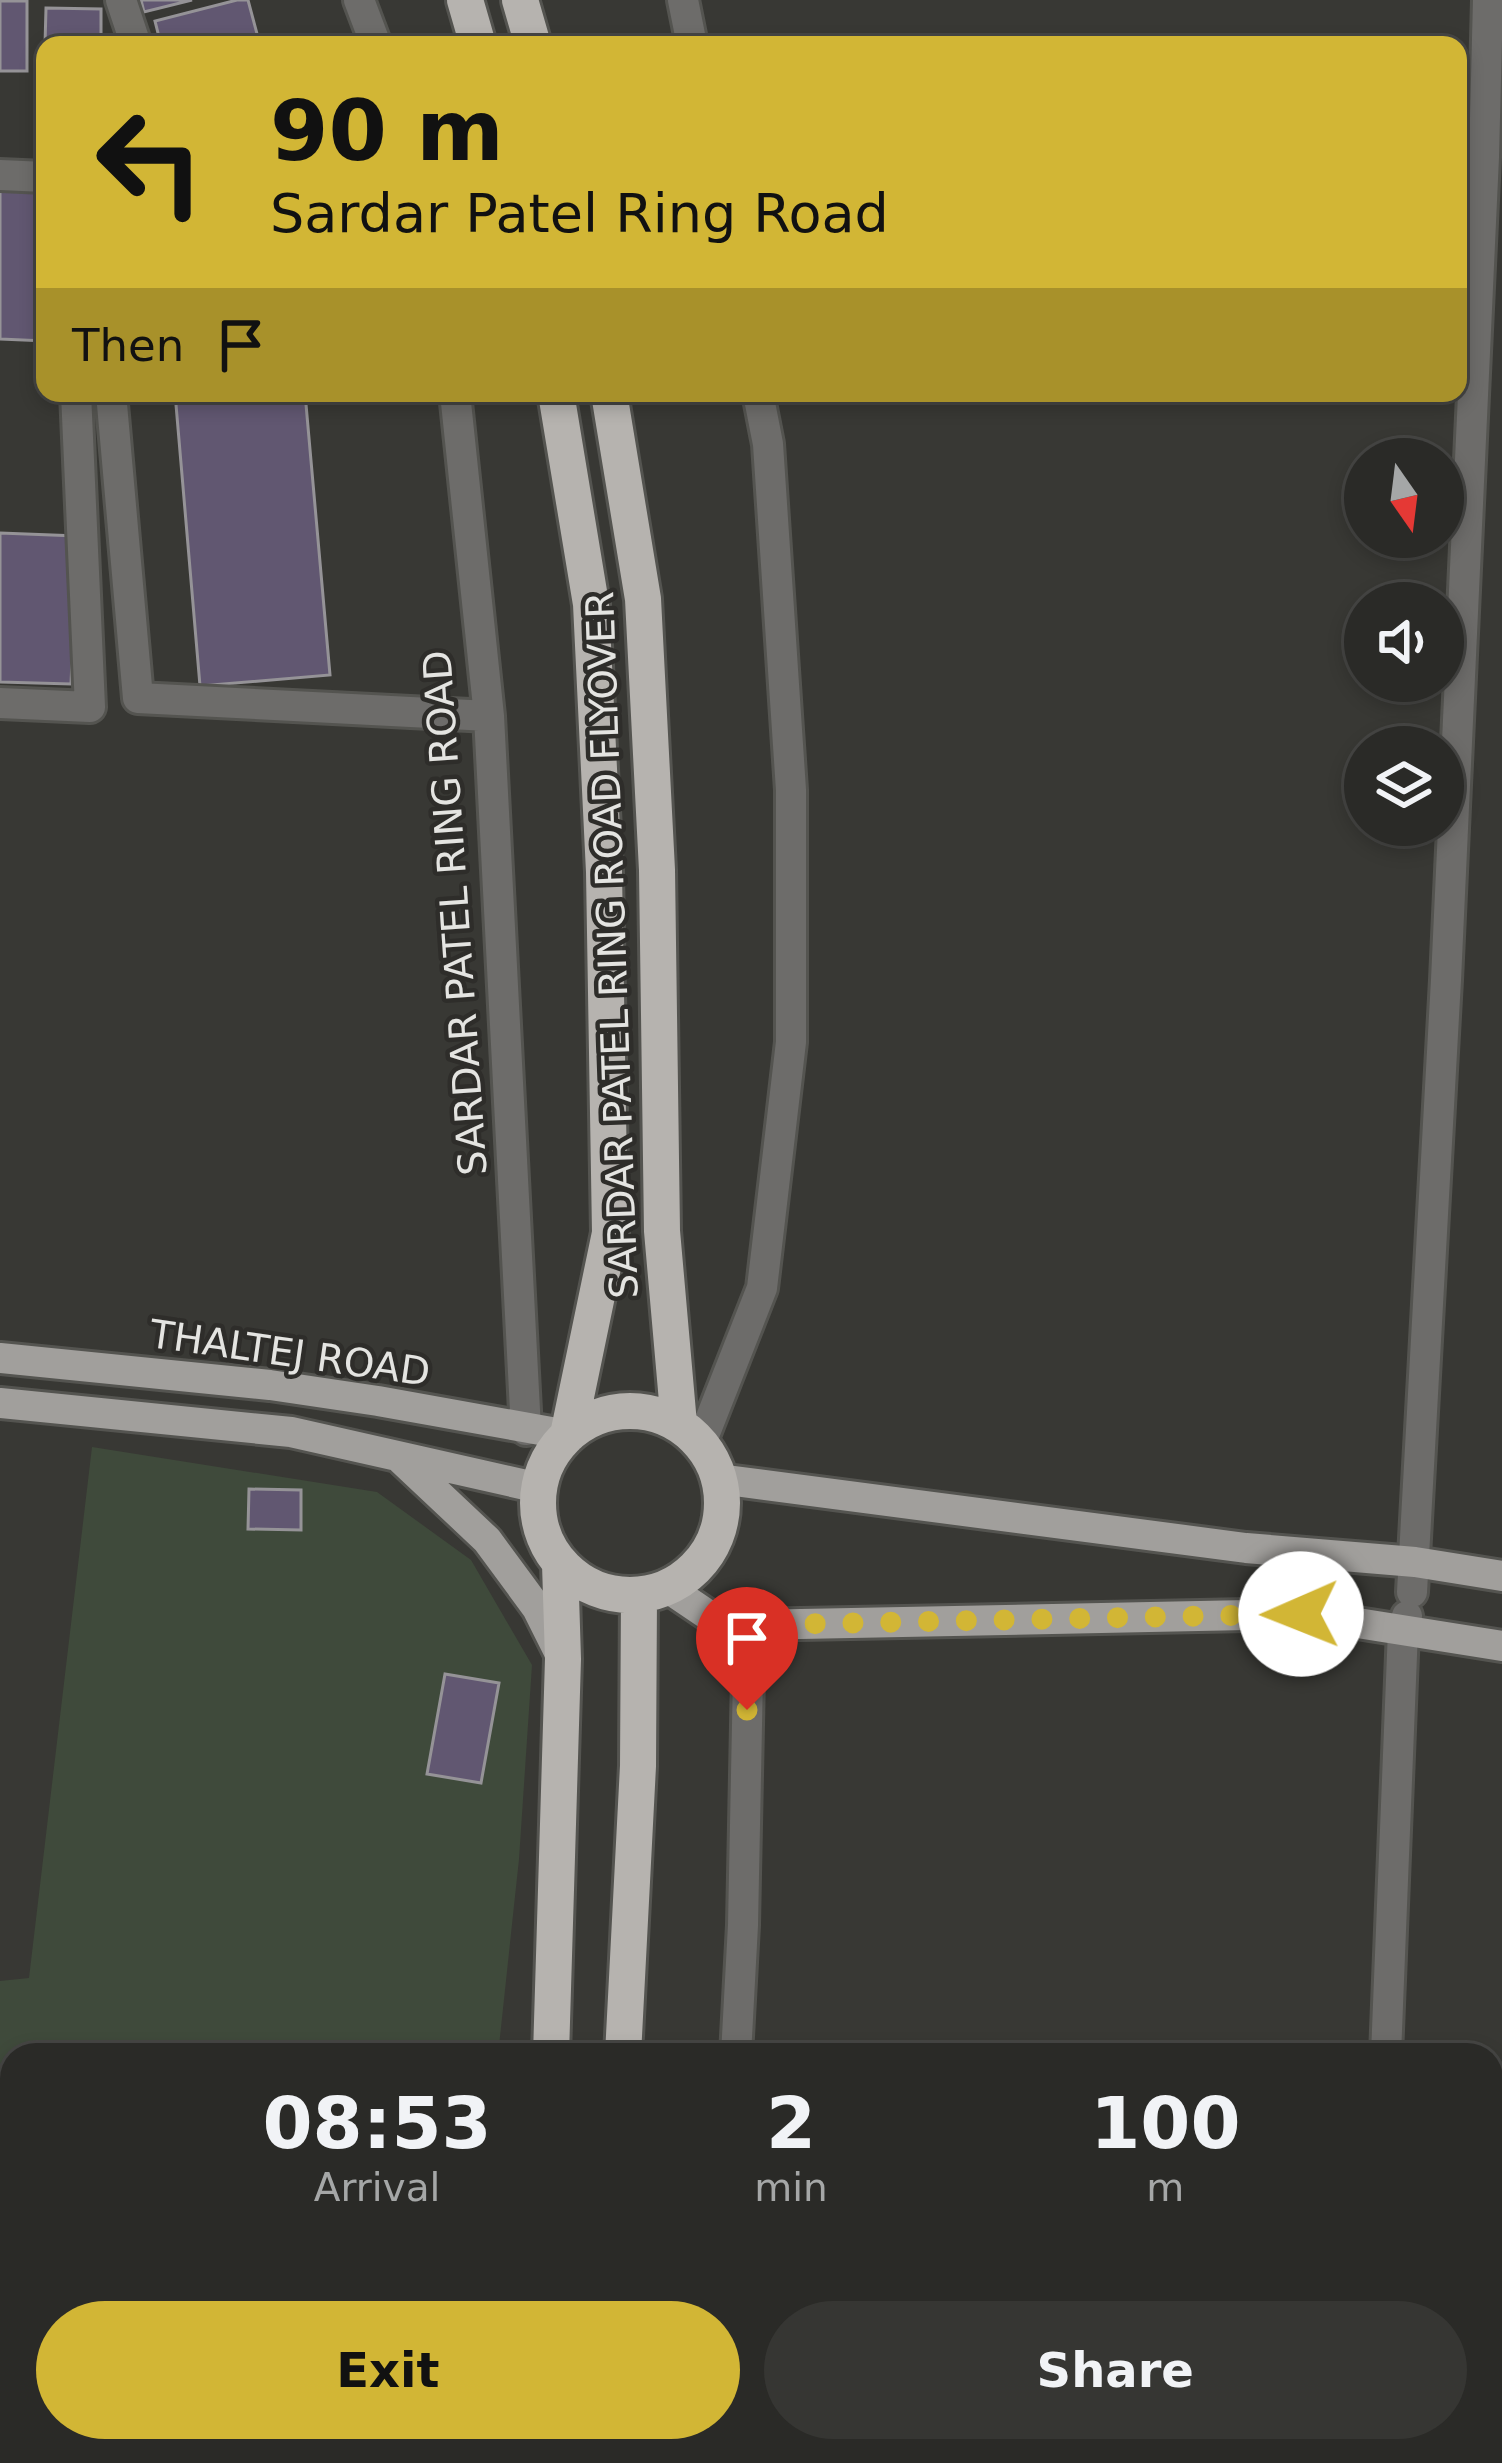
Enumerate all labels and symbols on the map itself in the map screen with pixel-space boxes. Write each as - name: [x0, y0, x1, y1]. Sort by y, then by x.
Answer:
- north arrow: [1344, 438, 1464, 558]
- street label: SARDAR PATEL RING ROAD FLYOVER: [577, 591, 647, 1299]
- street label: SARDAR PATEL RING ROAD: [414, 649, 496, 1177]
- street label: THALTEJ ROAD: [146, 1311, 433, 1395]
- position arrow: [1238, 1551, 1364, 1677]
- pin: [696, 1587, 798, 1710]

